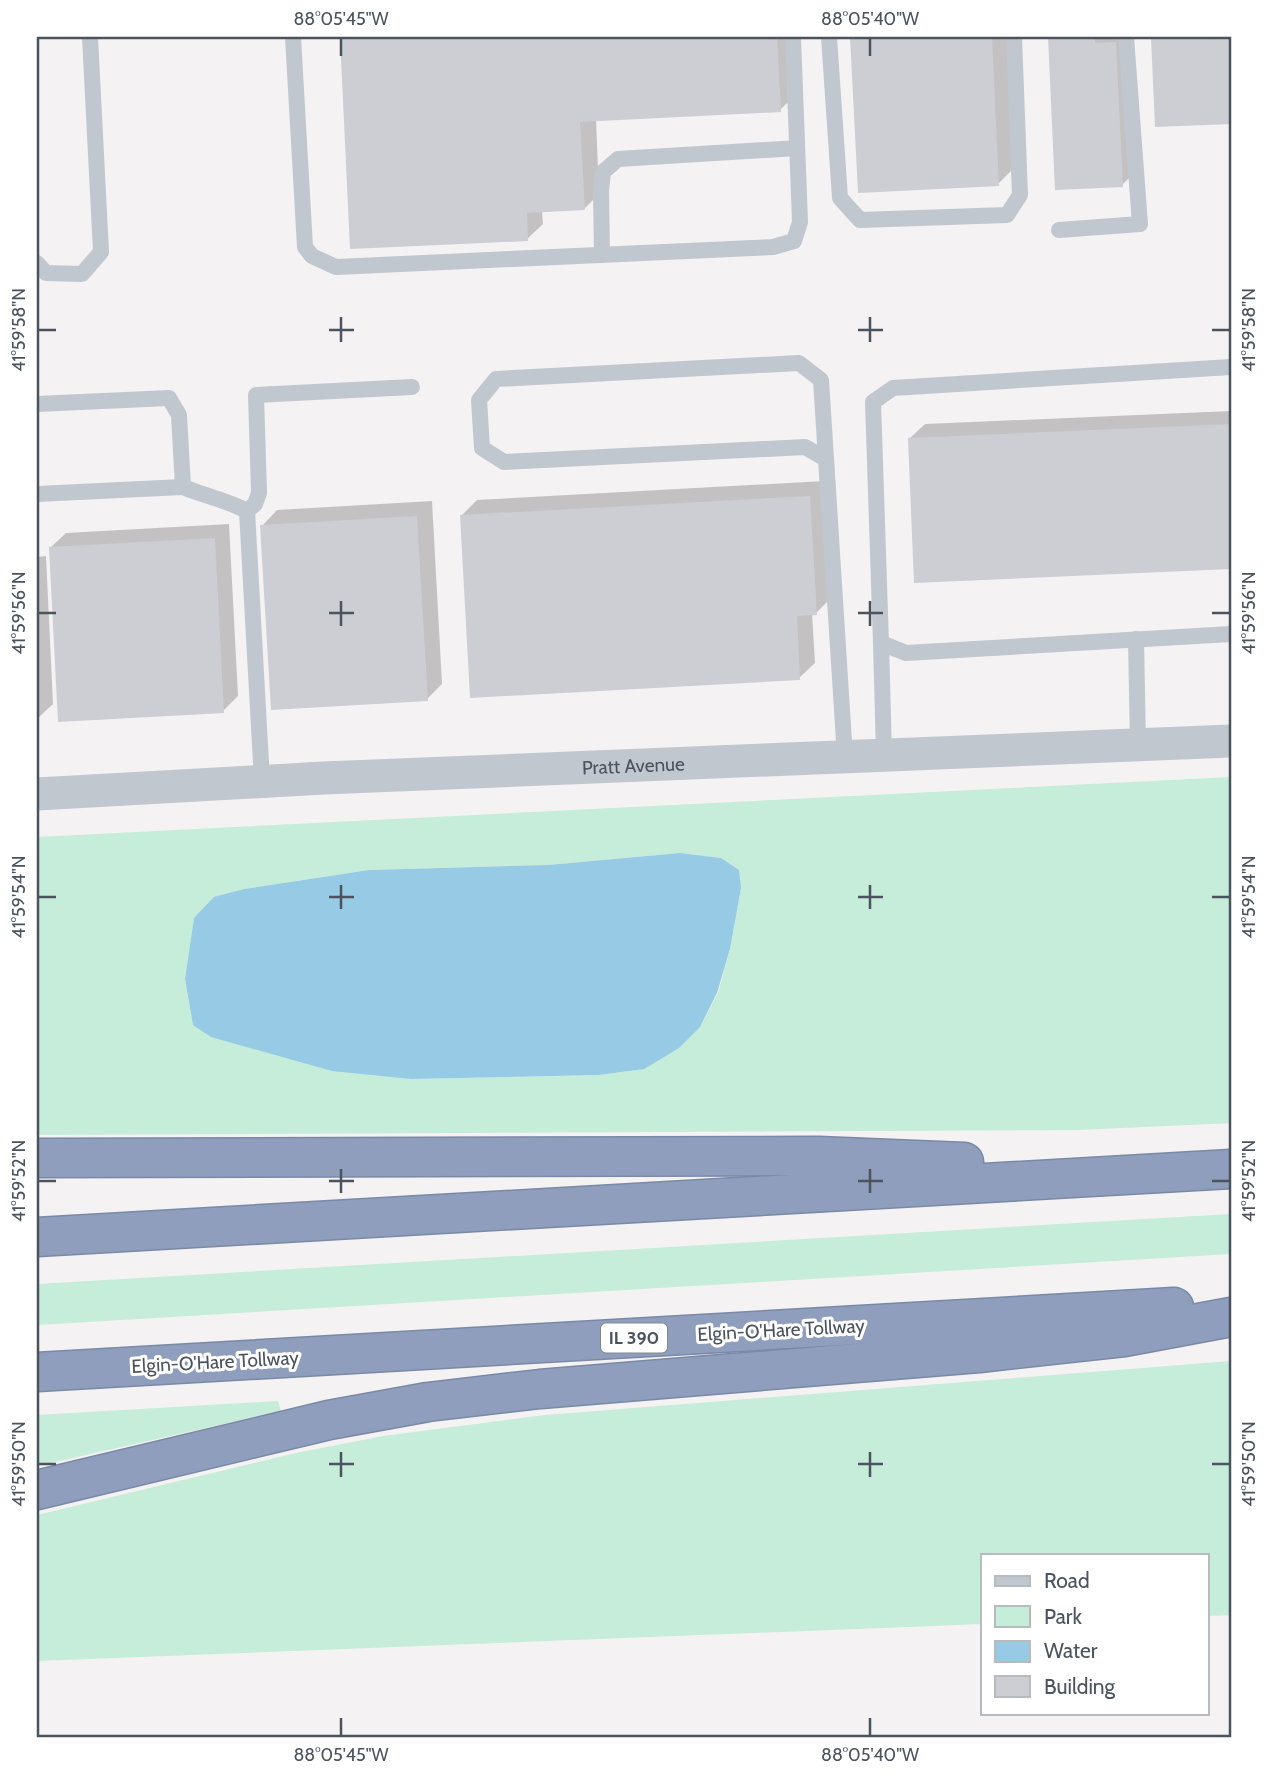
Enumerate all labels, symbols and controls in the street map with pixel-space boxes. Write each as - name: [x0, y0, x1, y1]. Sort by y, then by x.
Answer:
- text: 88°05'45"W: [293, 8, 389, 30]
- text: 88°05'40"W: [821, 8, 919, 30]
- text: 41°59'58"N: [8, 288, 30, 372]
- text: 41°59'58"N: [1238, 288, 1260, 372]
- text: 41°59'56"N: [8, 572, 30, 655]
- text: 41°59'56"N: [1238, 572, 1260, 655]
- street label: Pratt Avenue: [581, 752, 685, 779]
- text: 41°59'54"N: [8, 856, 30, 938]
- text: 41°59'54"N: [1238, 856, 1260, 938]
- text: 41°59'52"N: [8, 1140, 30, 1222]
- text: 41°59'52"N: [1238, 1140, 1260, 1222]
- street label: Elgin-O'Hare Tollway: [697, 1314, 866, 1346]
- road number: IL 390: [601, 1324, 667, 1352]
- street label: Elgin-O'Hare Tollway: [131, 1346, 300, 1378]
- text: 41°59'50"N: [8, 1421, 30, 1507]
- text: 41°59'50"N: [1238, 1421, 1260, 1507]
- legend: [981, 1554, 1208, 1714]
- text: Road: [1044, 1568, 1090, 1593]
- text: Park: [1044, 1604, 1082, 1629]
- text: Water: [1044, 1638, 1098, 1663]
- text: Building: [1044, 1674, 1116, 1699]
- text: 88°05'45"W: [293, 1744, 389, 1766]
- text: 88°05'40"W: [821, 1744, 919, 1766]

